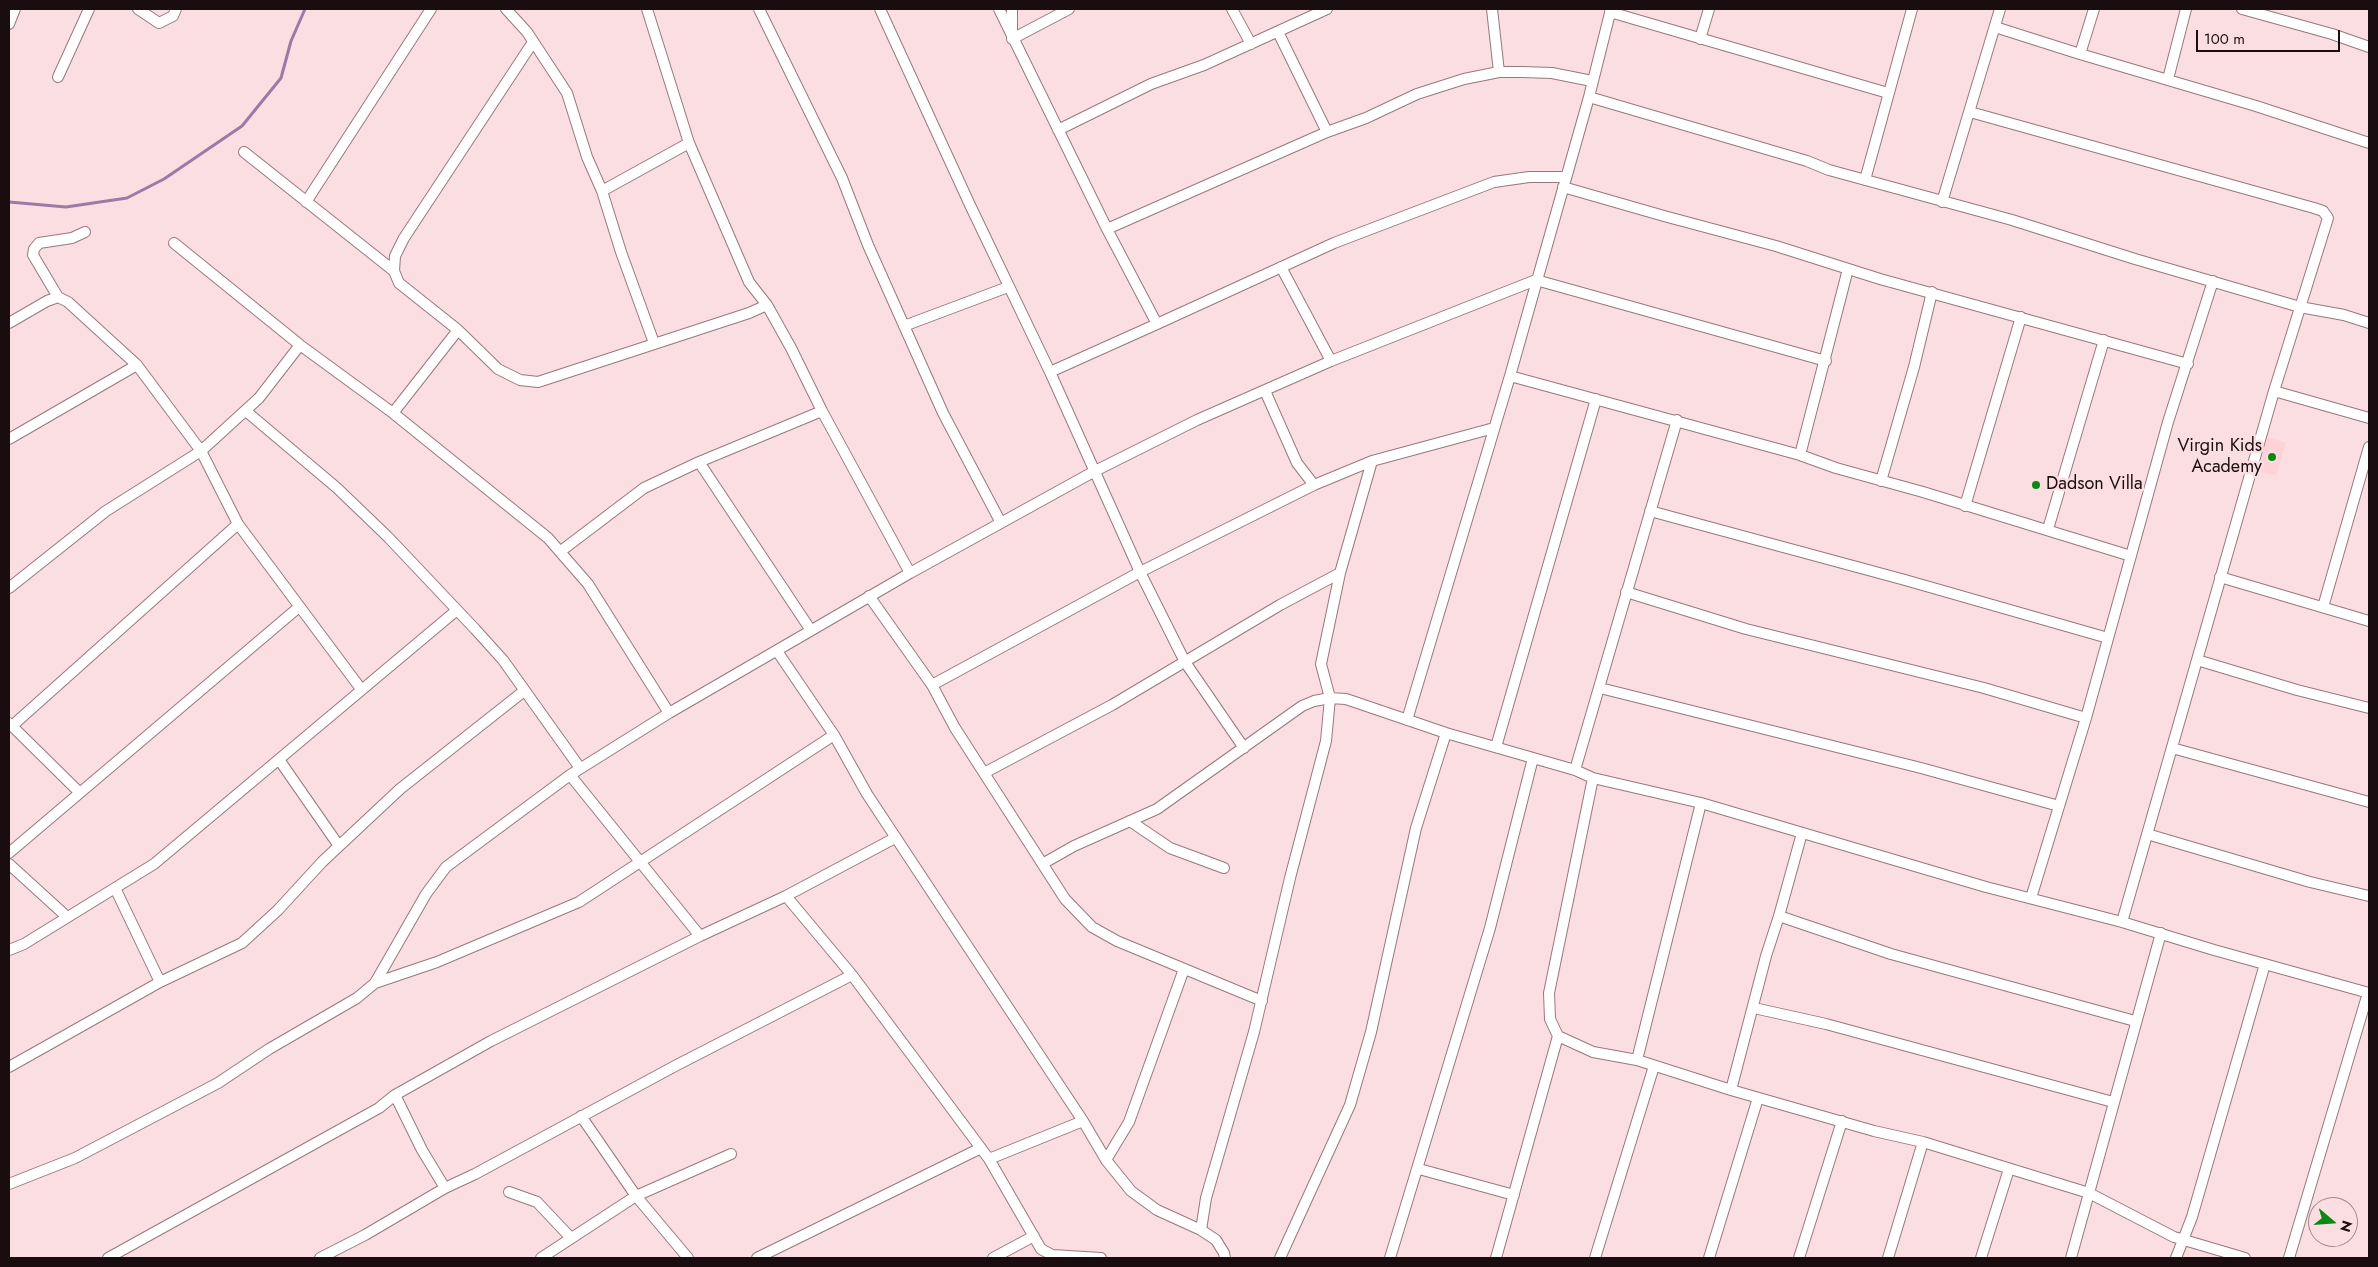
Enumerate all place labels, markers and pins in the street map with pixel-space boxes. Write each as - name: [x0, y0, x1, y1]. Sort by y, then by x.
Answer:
- place label: Virgin Kids Academy: [2177, 436, 2262, 478]
- marker: Virgin Kids Academy: [2266, 451, 2278, 463]
- place label: Dadson Villa: [2046, 474, 2143, 496]
- marker: Dadson Villa: [2030, 479, 2042, 491]

